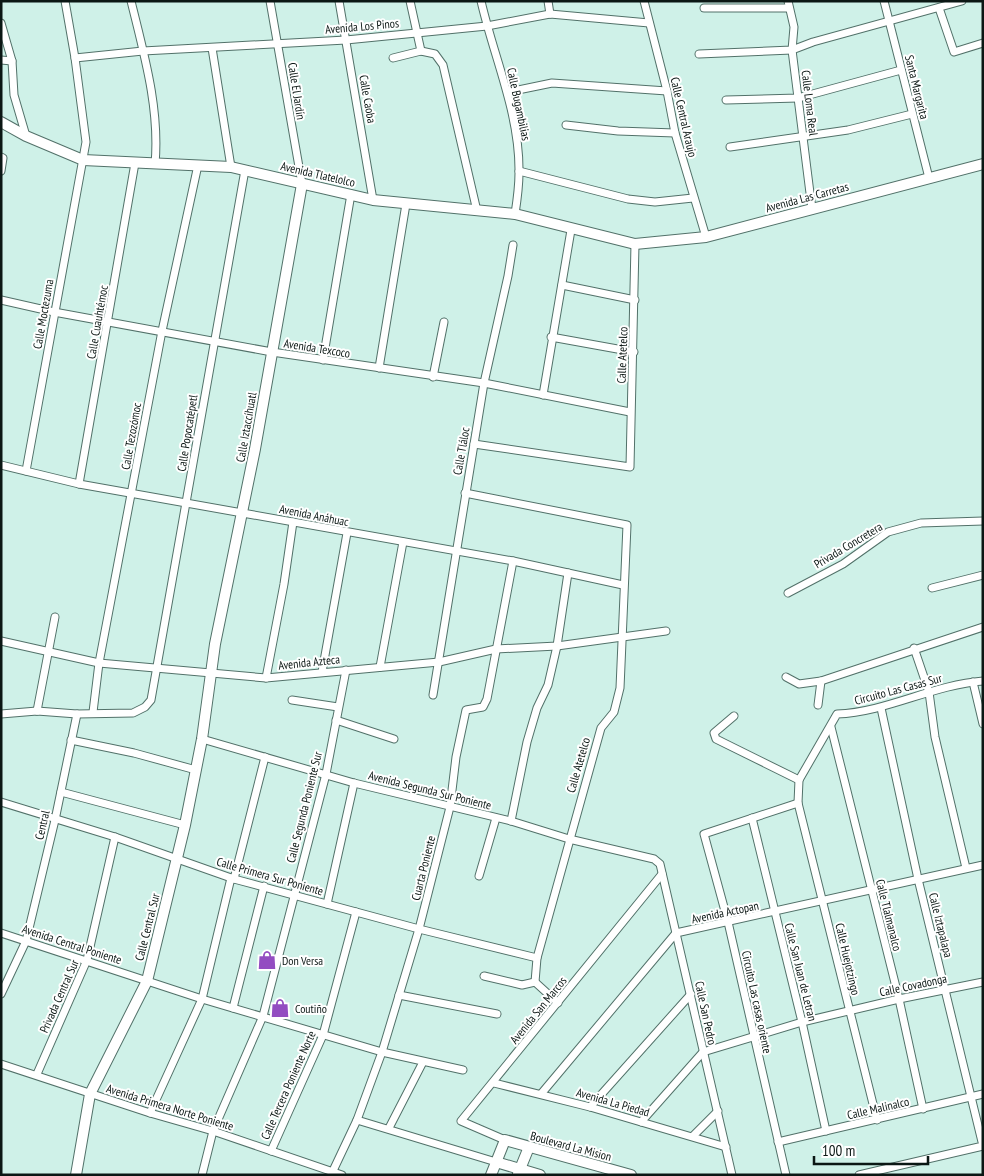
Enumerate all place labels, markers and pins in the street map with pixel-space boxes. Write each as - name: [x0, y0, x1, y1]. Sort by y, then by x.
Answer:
- shop icon: Don Versa: [256, 949, 278, 971]
- place label: Don Versa: [282, 953, 323, 968]
- shop icon: Coutiño: [269, 997, 291, 1019]
- place label: Coutiño: [295, 1001, 327, 1016]

